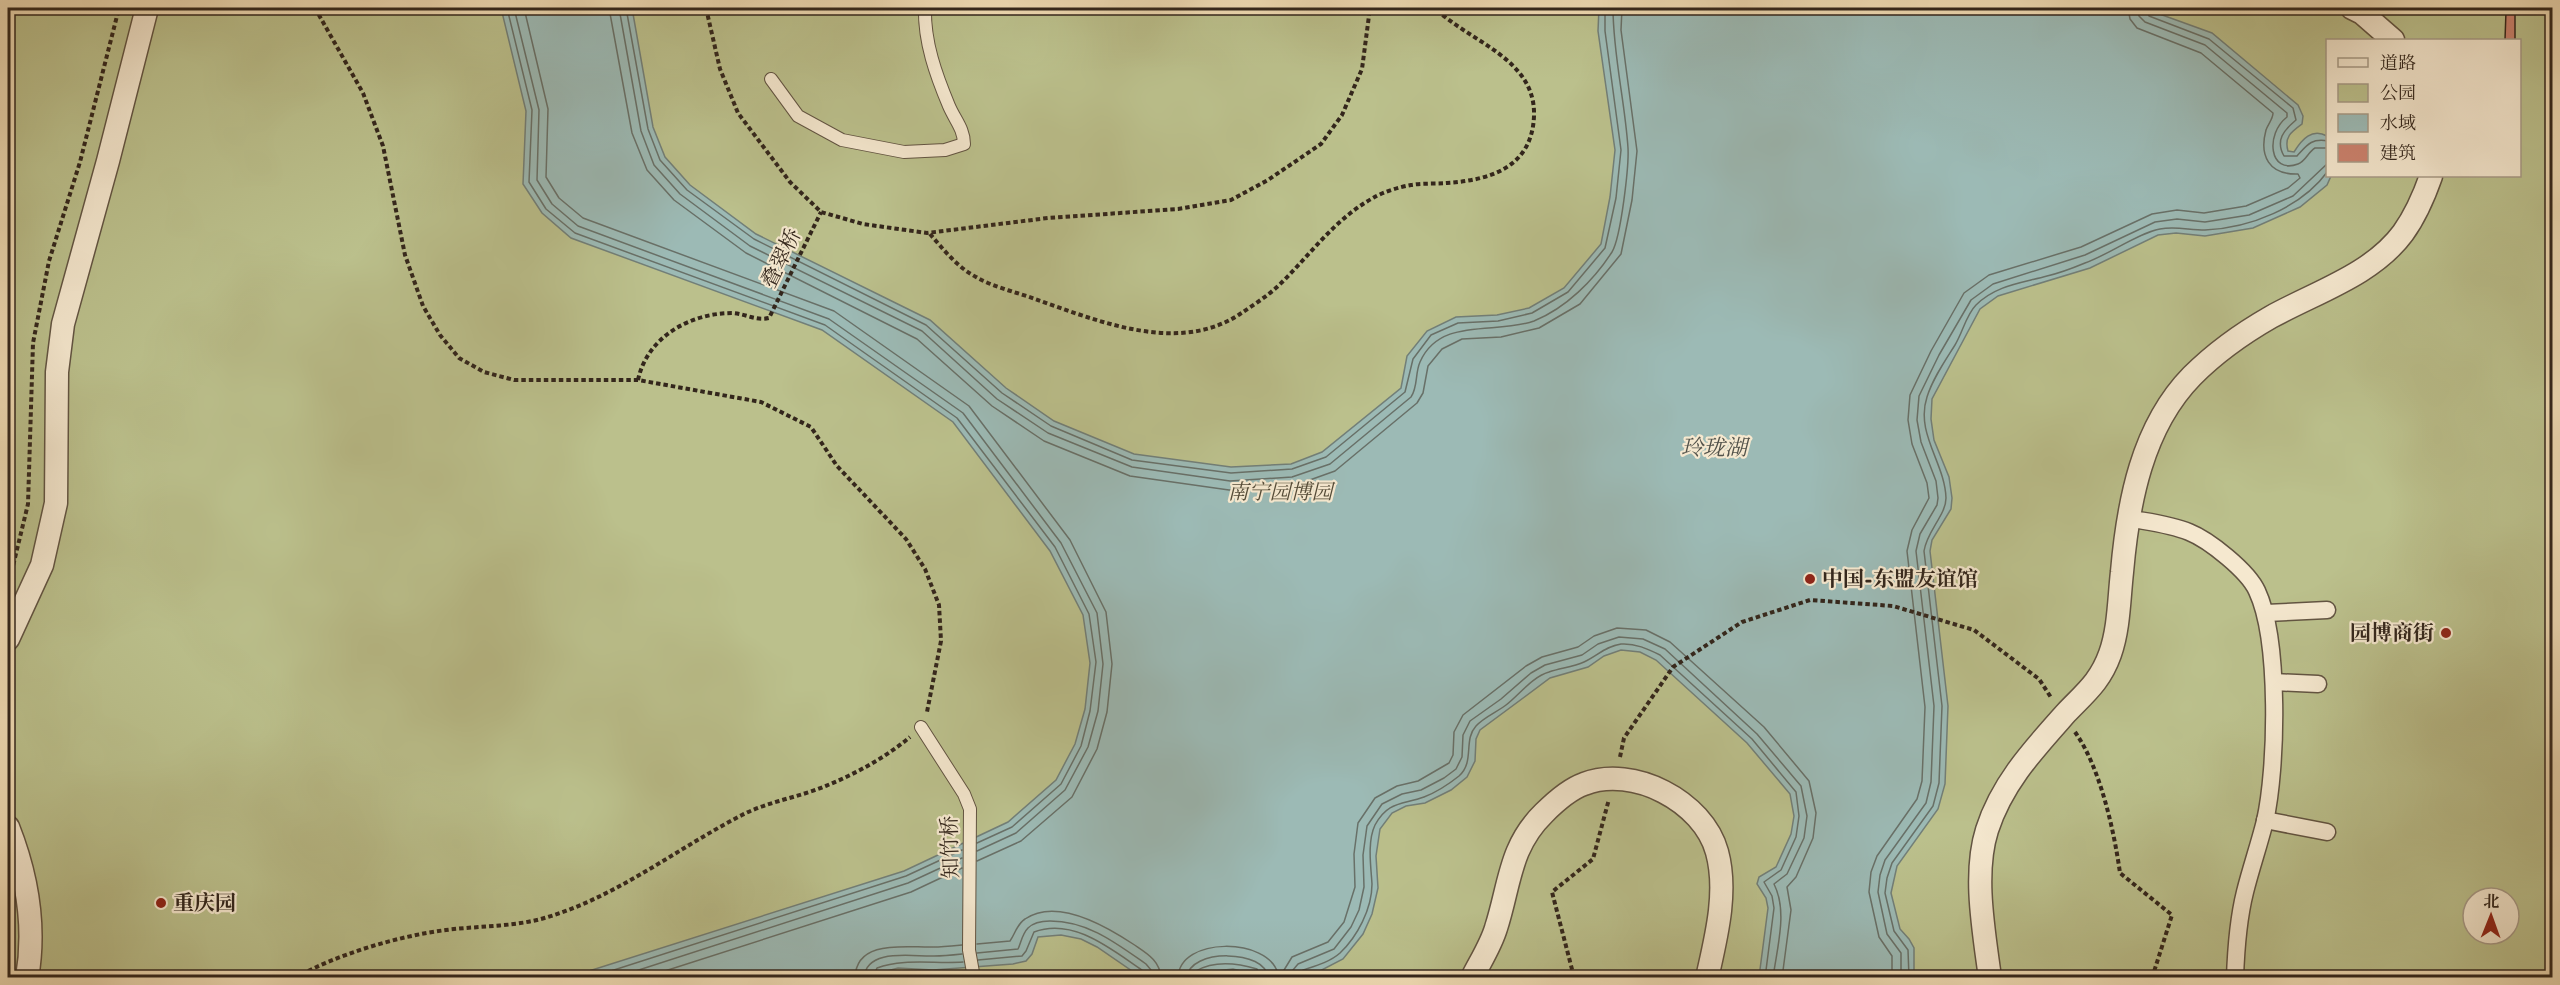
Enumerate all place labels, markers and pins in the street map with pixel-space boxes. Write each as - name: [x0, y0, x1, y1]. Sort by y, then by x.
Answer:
- place label: 中国-东盟友谊馆: [1822, 566, 1978, 593]
- marker: 中国-东盟友谊馆: [1803, 572, 1817, 586]
- place label: 园博商街: [2350, 620, 2434, 647]
- marker: 园博商街: [2439, 626, 2453, 640]
- place label: 重庆园: [173, 890, 236, 917]
- marker: 重庆园: [154, 896, 168, 910]

